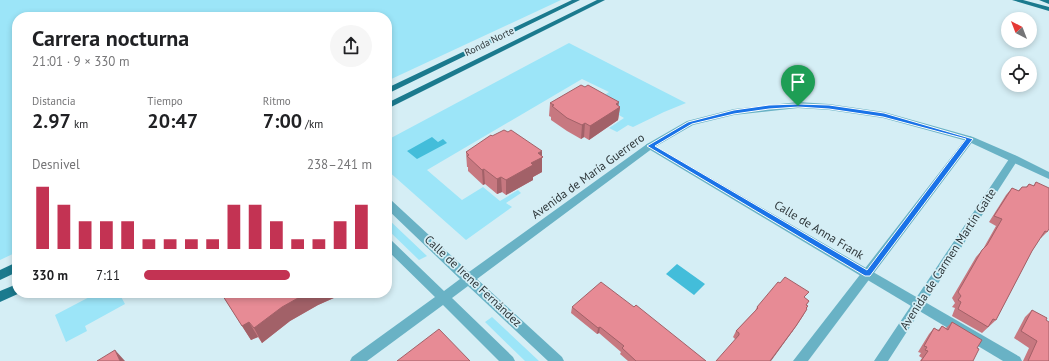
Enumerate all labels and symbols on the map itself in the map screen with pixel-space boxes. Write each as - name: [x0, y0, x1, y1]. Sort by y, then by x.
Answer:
- north arrow: [1001, 12, 1037, 48]
- street label: Ronda Norte: [462, 24, 516, 59]
- pin: [781, 65, 815, 106]
- street label: Avenida de María Guerrero: [528, 130, 647, 222]
- street label: Avenida de Carmen Martín Gaite: [896, 185, 999, 332]
- street label: Calle de Anna Frank: [772, 197, 867, 262]
- street label: Calle de Irene Fernández: [422, 232, 525, 330]

